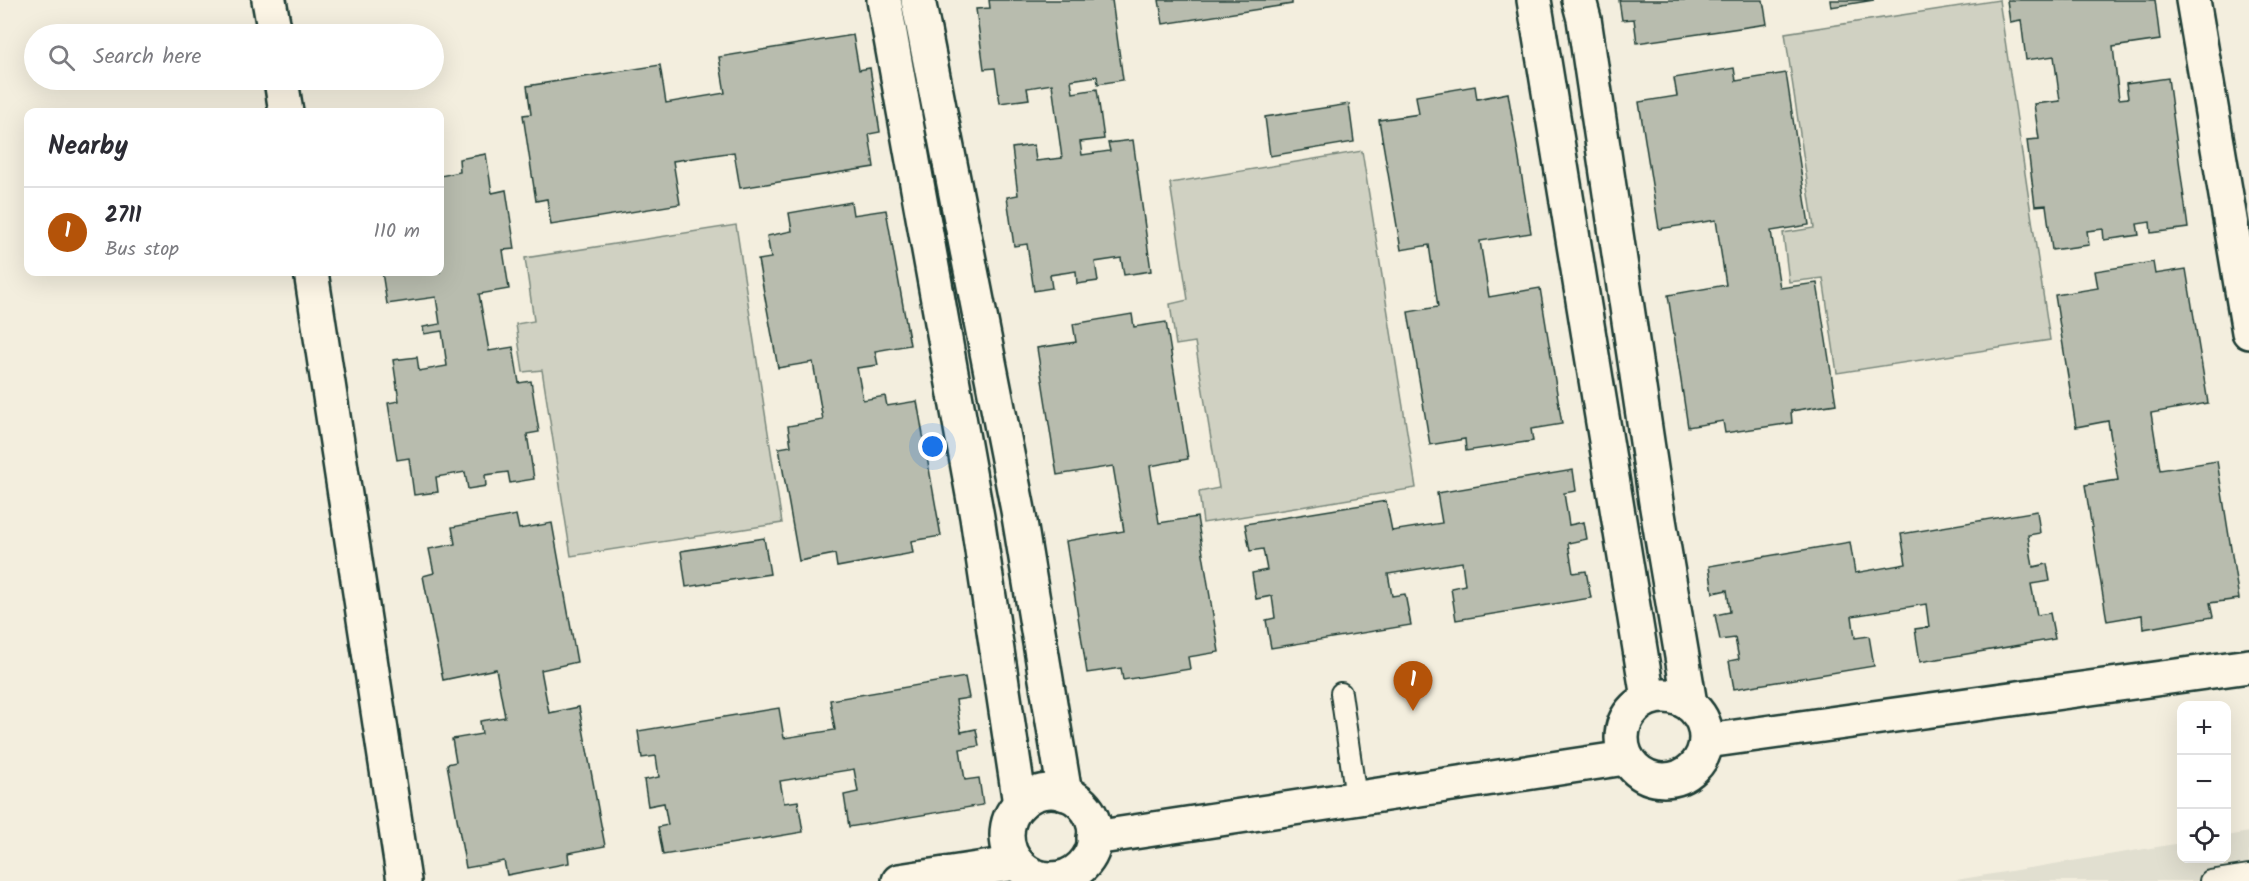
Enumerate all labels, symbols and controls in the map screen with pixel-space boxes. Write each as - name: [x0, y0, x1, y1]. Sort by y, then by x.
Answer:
- search box: [24, 24, 444, 90]
- text: Search here: [93, 40, 201, 75]
- icon: search: [45, 41, 78, 74]
- text: Nearby: [48, 126, 128, 168]
- text: 2711: [105, 199, 142, 234]
- text: 1: [64, 216, 71, 248]
- text: 110 m: [374, 216, 420, 248]
- text: Bus stop: [105, 234, 179, 266]
- your location: [918, 432, 947, 461]
- pin: 1: [1394, 662, 1432, 711]
- map controls: [2177, 701, 2231, 863]
- button: +: [2177, 701, 2231, 755]
- button: −: [2177, 755, 2231, 809]
- button: locate: [2177, 809, 2231, 863]

